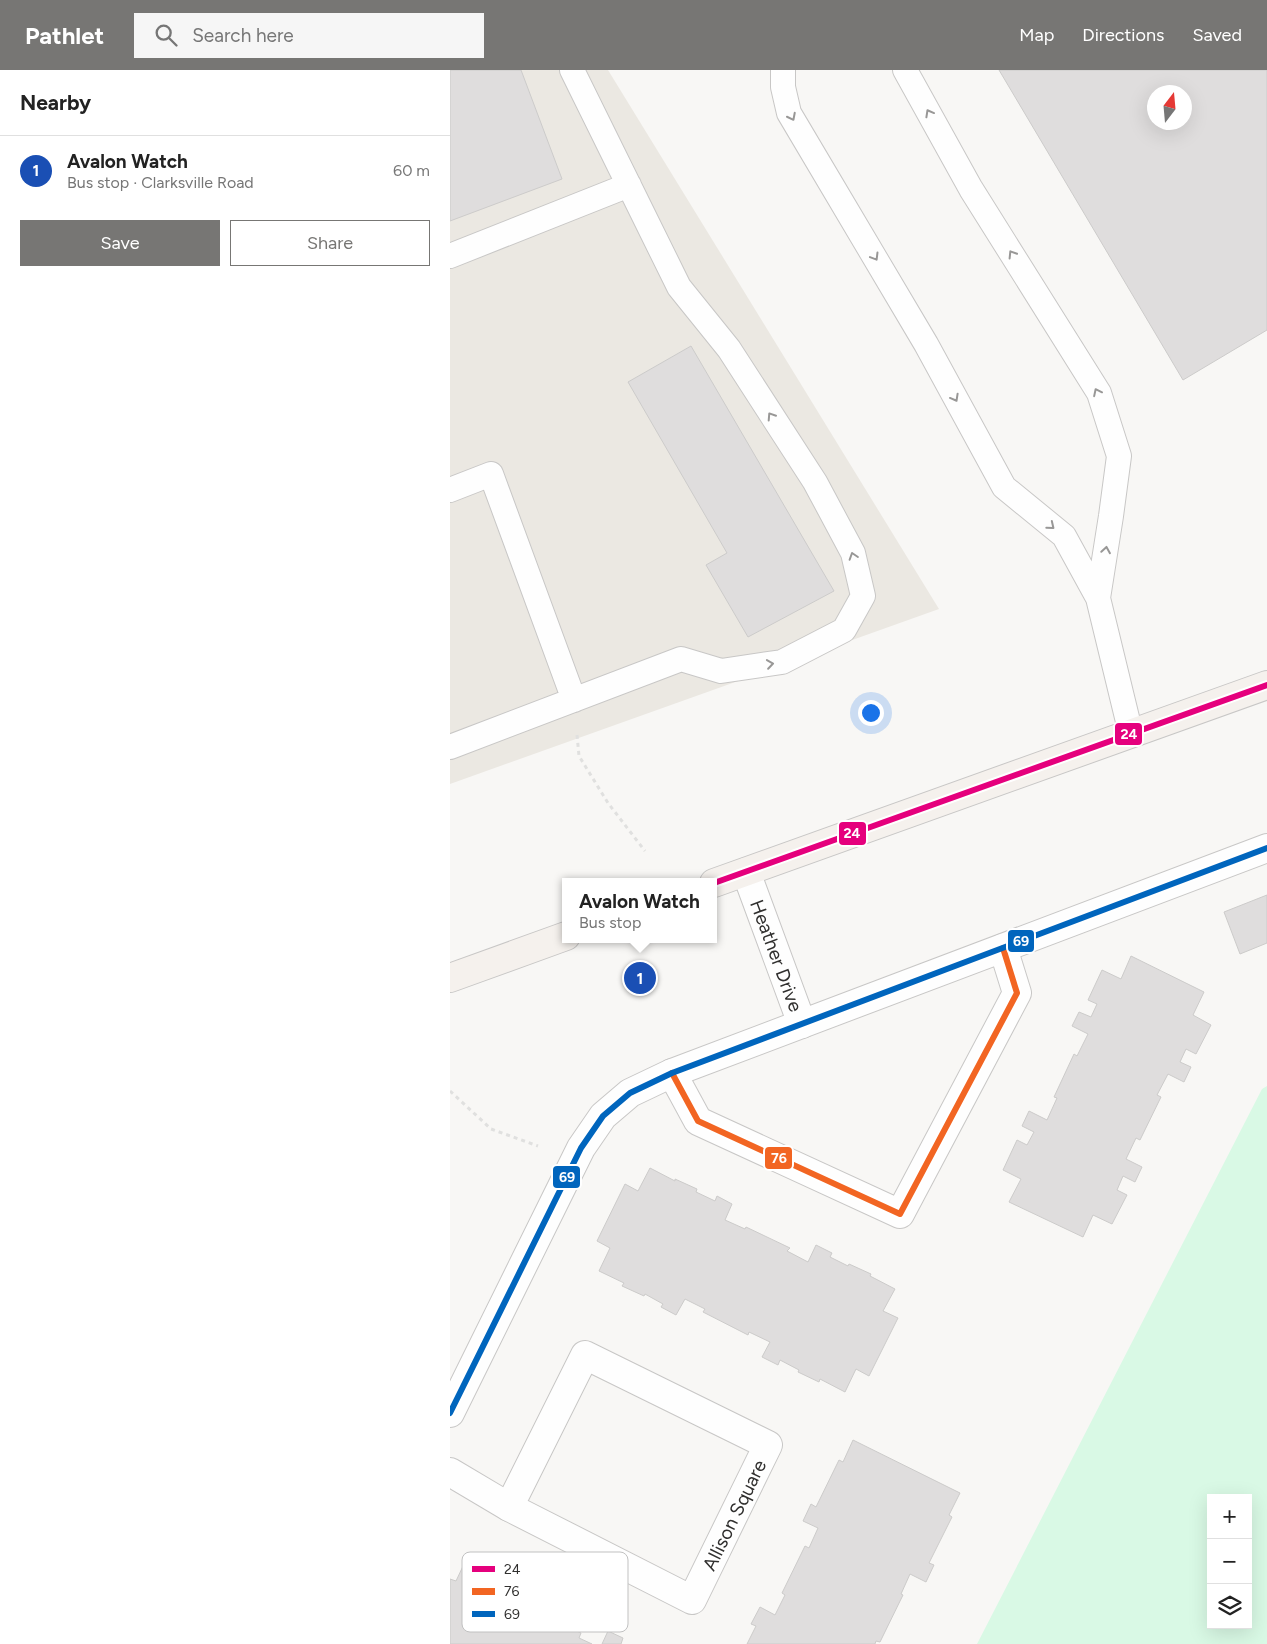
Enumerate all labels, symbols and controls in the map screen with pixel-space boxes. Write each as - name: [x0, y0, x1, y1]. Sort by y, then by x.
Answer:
- search box: [134, 13, 484, 58]
- text: Pathlet: [25, 21, 104, 50]
- icon: search: [152, 21, 180, 49]
- text: Search here: [192, 24, 294, 47]
- text: Map: [1019, 24, 1054, 46]
- text: Directions: [1082, 24, 1164, 46]
- text: Saved: [1192, 24, 1242, 46]
- north arrow: [1147, 85, 1192, 130]
- text: Nearby: [20, 90, 91, 115]
- one-way arrow: [926, 110, 936, 119]
- one-way arrow: [786, 112, 796, 121]
- text: Avalon Watch: [67, 150, 188, 173]
- text: 1: [33, 161, 39, 180]
- text: 60 m: [393, 161, 430, 180]
- text: Bus stop · Clarksville Road: [67, 173, 254, 192]
- button: Save: [20, 220, 220, 266]
- button: Share: [230, 220, 430, 266]
- one-way arrow: [1008, 250, 1018, 259]
- one-way arrow: [868, 252, 878, 261]
- one-way arrow: [1093, 388, 1103, 397]
- one-way arrow: [949, 393, 959, 402]
- one-way arrow: [768, 413, 778, 422]
- one-way arrow: [1046, 520, 1055, 529]
- one-way arrow: [1100, 545, 1110, 554]
- one-way arrow: [849, 553, 859, 561]
- one-way arrow: [765, 659, 774, 669]
- your location: [858, 700, 884, 726]
- line badge: 24: [1114, 722, 1143, 746]
- text: 24: [1121, 726, 1138, 743]
- line badge: 24: [838, 821, 867, 846]
- text: 24: [844, 825, 861, 842]
- popup: [562, 878, 717, 943]
- text: Avalon Watch: [579, 890, 700, 913]
- street label: Heather Drive: [745, 897, 807, 1015]
- text: Bus stop: [579, 913, 641, 932]
- line badge: 69: [1007, 929, 1035, 953]
- text: 69: [1013, 933, 1029, 950]
- pin: 1: [624, 959, 656, 997]
- line badge: 76: [764, 1146, 793, 1170]
- text: 76: [771, 1150, 787, 1167]
- line badge: 69: [552, 1165, 581, 1189]
- text: 69: [559, 1169, 575, 1186]
- street label: Allison Square: [698, 1456, 771, 1574]
- map controls: [1207, 1494, 1252, 1629]
- button: +: [1207, 1494, 1252, 1539]
- button: −: [1207, 1539, 1252, 1584]
- legend: [462, 1552, 628, 1632]
- text: 24: [504, 1561, 521, 1578]
- text: 76: [504, 1583, 520, 1600]
- button: layers: [1207, 1584, 1252, 1629]
- text: 69: [504, 1606, 520, 1623]

